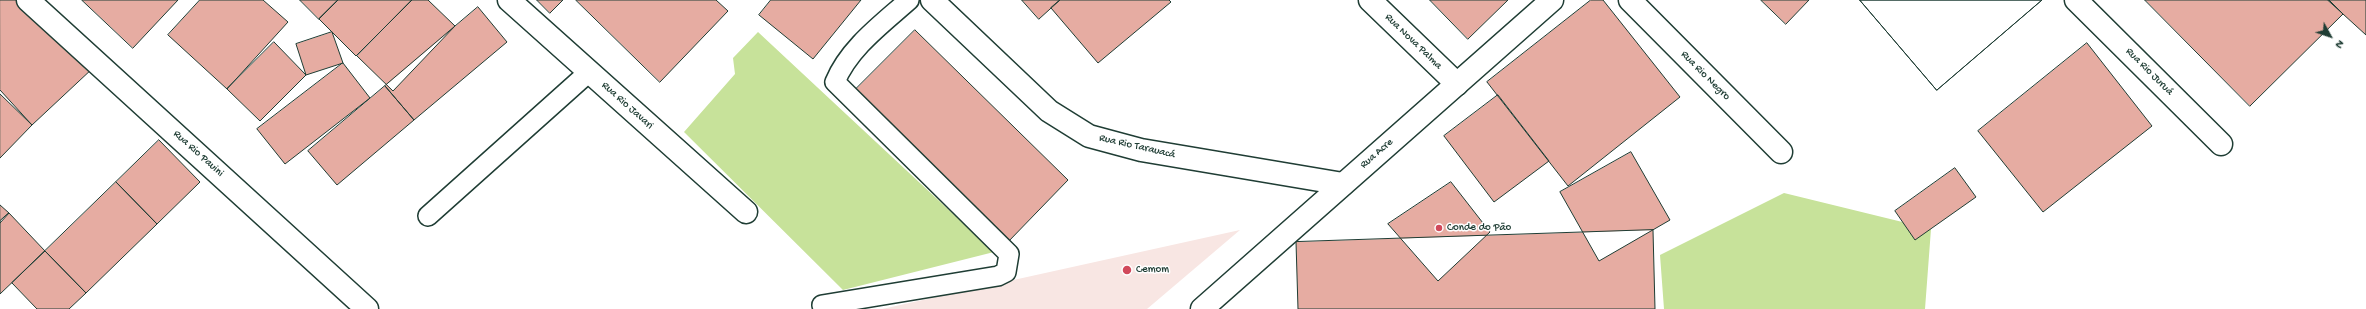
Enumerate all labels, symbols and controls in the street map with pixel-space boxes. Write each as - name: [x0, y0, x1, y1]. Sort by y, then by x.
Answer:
- street label: Rua Nova Palma: [1382, 11, 1444, 73]
- north arrow: [2310, 16, 2350, 56]
- text: N: [2332, 37, 2346, 50]
- street label: Rua Rio Juruá: [2122, 45, 2176, 99]
- street label: Rua Rio Negro: [1677, 48, 1733, 104]
- street label: Rua Rio Javari: [598, 79, 656, 133]
- street label: Rua Rio Pauini: [170, 128, 226, 180]
- street label: Rua Rio Tarauacá: [1098, 132, 1176, 162]
- street label: Rua Acre: [1358, 136, 1396, 172]
- place label: Conde do Pão: [1447, 221, 1511, 235]
- marker: Conde do Pão: [1434, 223, 1444, 233]
- place label: Cemom: [1136, 263, 1169, 277]
- marker: Cemom: [1121, 264, 1133, 276]

